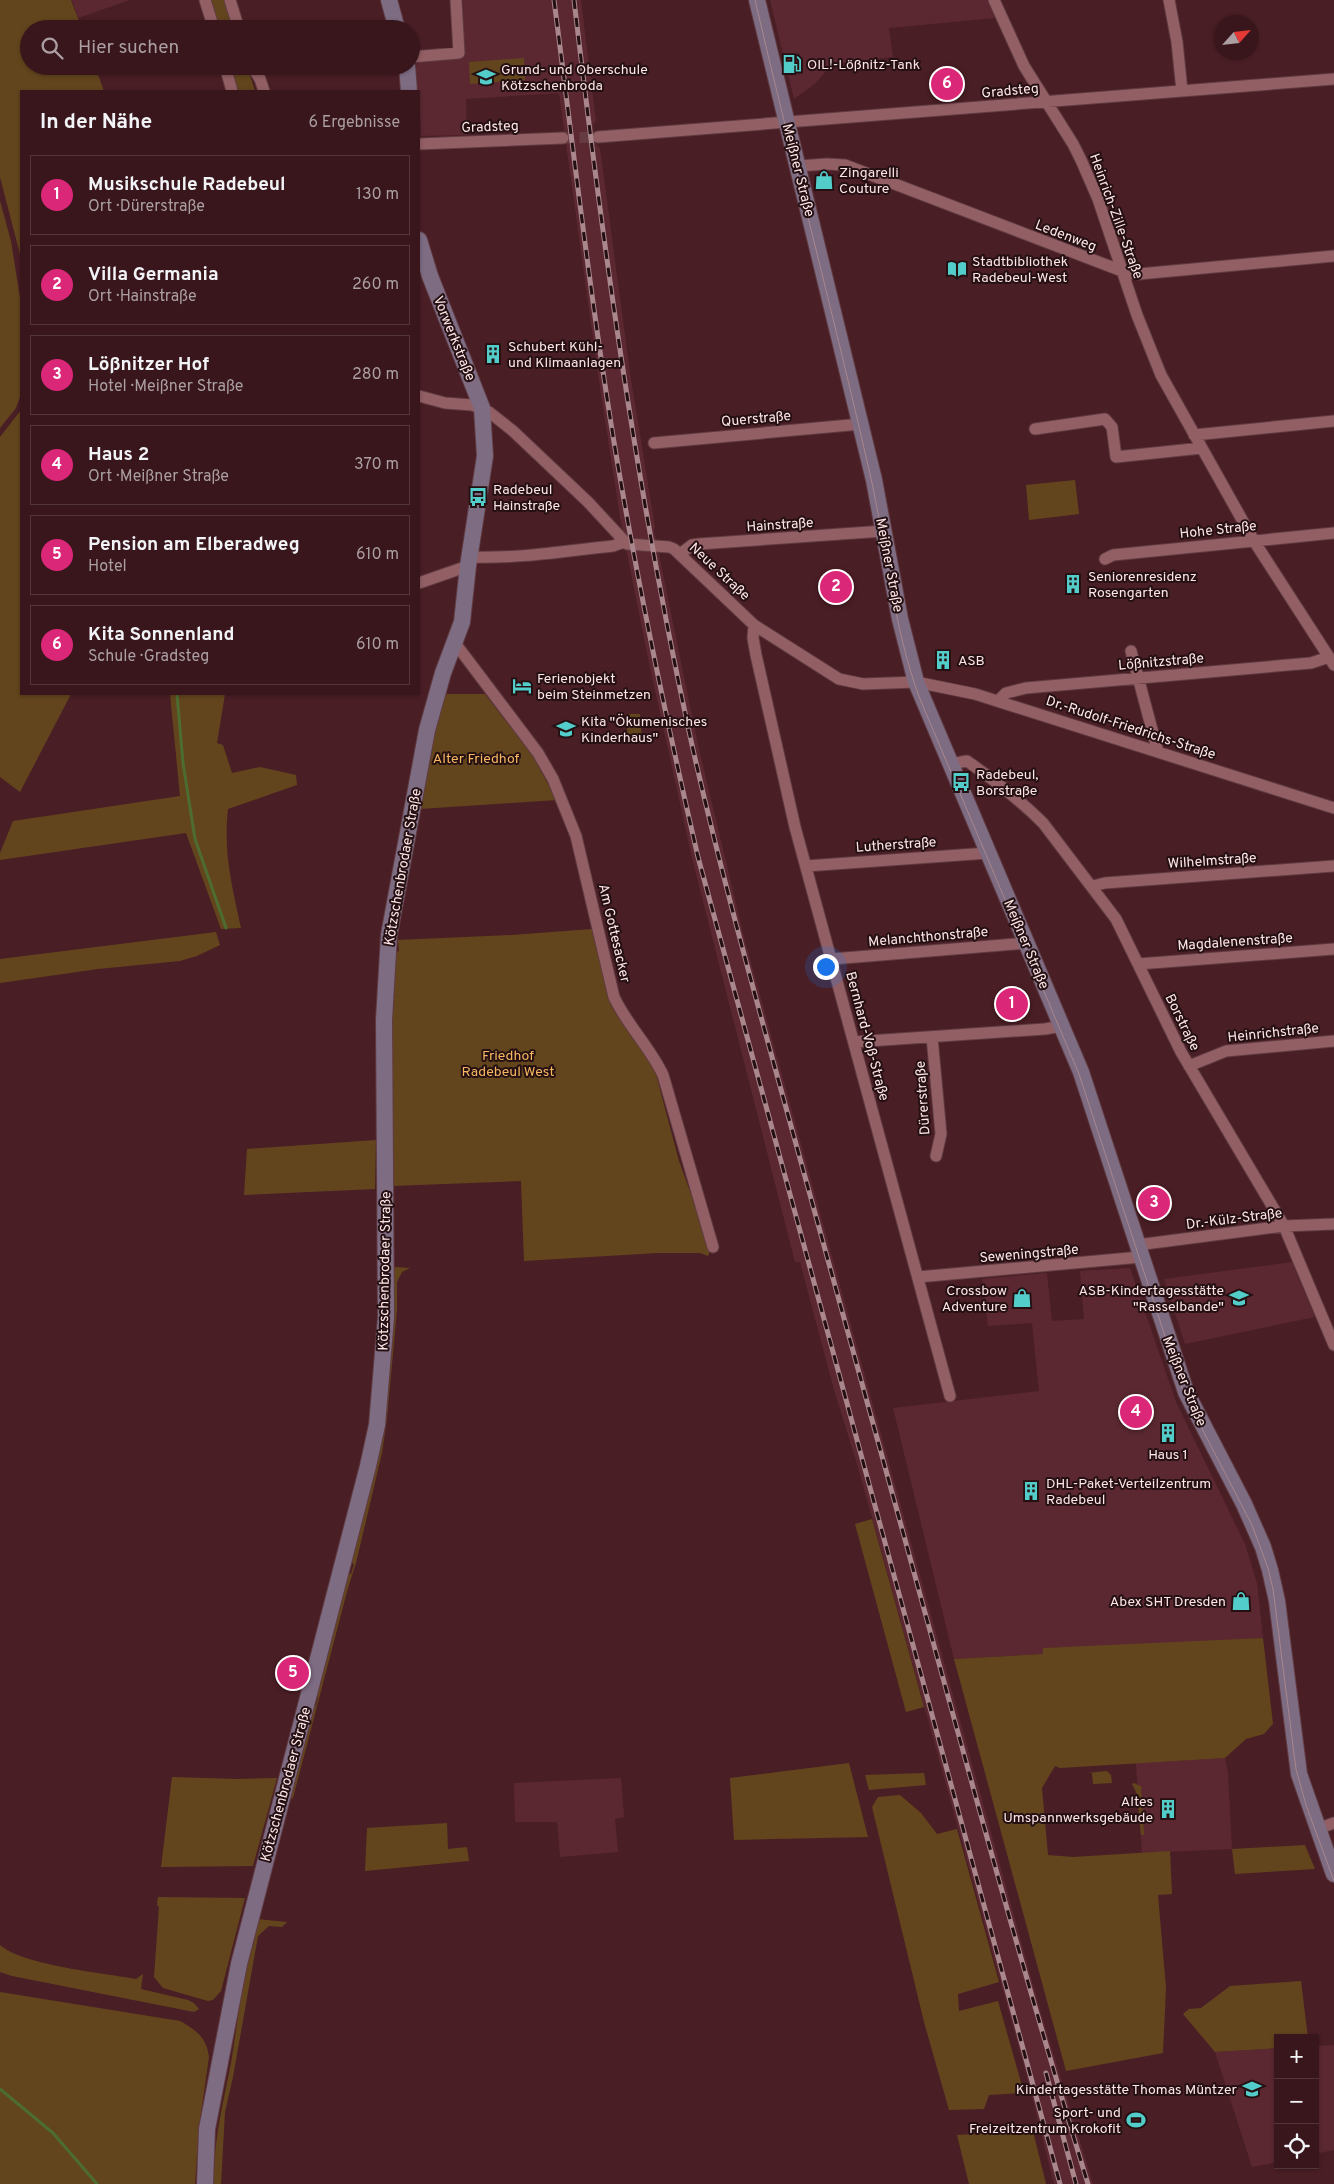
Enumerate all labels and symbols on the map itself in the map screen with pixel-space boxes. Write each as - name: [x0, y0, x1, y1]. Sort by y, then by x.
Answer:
- north arrow: [1214, 15, 1259, 60]
- fuel station icon: OIL!-Lößnitz-Tank: [781, 53, 803, 75]
- place label: OIL!-Lößnitz-Tank: [807, 57, 920, 74]
- place label: Grund- und Oberschule Kötzschenbroda: [501, 62, 648, 95]
- pin: 6: [931, 65, 963, 103]
- school or university icon: Grund- und Oberschule Kötzschenbroda: [475, 66, 497, 88]
- street label: Gradsteg: [981, 81, 1040, 102]
- street label: Gradsteg: [461, 118, 519, 137]
- street label: Meißner Straße: [778, 122, 817, 219]
- street label: Heinrich-Zille-Straße: [1085, 152, 1146, 282]
- place label: Zingarelli Couture: [839, 165, 899, 198]
- shop icon: Zingarelli Couture: [813, 169, 835, 191]
- street label: Ledenweg: [1032, 217, 1099, 256]
- place label: Stadtbibliothek Radebeul-West: [972, 254, 1068, 287]
- library icon: Stadtbibliothek Radebeul-West: [946, 258, 968, 280]
- street label: Vorwerkstraße: [429, 294, 478, 383]
- place label: Schubert Kühl- und Klimaanlagen: [508, 339, 621, 372]
- building icon: Schubert Kühl- und Klimaanlagen: [482, 343, 504, 365]
- street label: Querstraße: [721, 408, 792, 431]
- place label: Radebeul Hainstraße: [493, 482, 560, 515]
- bus stop icon: Radebeul Hainstraße: [467, 486, 489, 508]
- street label: Hainstraße: [746, 515, 814, 536]
- street label: Meißner Straße: [871, 517, 906, 614]
- street label: Hohe Straße: [1179, 518, 1257, 543]
- street label: Neue Straße: [685, 540, 753, 605]
- pin: 2: [820, 568, 852, 606]
- place label: Seniorenresidenz Rosengarten: [1088, 569, 1197, 602]
- building icon: Seniorenresidenz Rosengarten: [1062, 573, 1084, 595]
- building icon: ASB: [932, 649, 954, 671]
- street label: Lößnitzstraße: [1118, 650, 1205, 675]
- place label: ASB: [958, 653, 985, 670]
- place label: Ferienobjekt beim Steinmetzen: [537, 671, 651, 704]
- hotel icon: Ferienobjekt beim Steinmetzen: [511, 675, 533, 697]
- street label: Dr.-Rudolf-Friedrichs-Straße: [1043, 693, 1218, 764]
- place label: Kita "Ökumenisches Kinderhaus": [581, 713, 707, 747]
- school or university icon: Kita "Ökumenisches Kinderhaus": [555, 718, 577, 740]
- park label: Alter Friedhof: [433, 751, 520, 768]
- place label: Radebeul, Borstraße: [976, 767, 1038, 800]
- bus stop icon: Radebeul, Borstraße: [950, 771, 972, 793]
- street label: Kötzschenbrodaer Straße: [381, 787, 426, 947]
- street label: Lutherstraße: [855, 834, 937, 857]
- street label: Wilhelmstraße: [1167, 850, 1257, 873]
- street label: Am Gottesacker: [594, 882, 633, 985]
- street label: Meißner Straße: [999, 897, 1052, 992]
- street label: Melanchthonstraße: [867, 924, 989, 951]
- street label: Magdalenenstraße: [1177, 930, 1293, 955]
- your location: [813, 954, 839, 980]
- street label: Bernhard-Voß-Straße: [841, 970, 892, 1103]
- pin: 1: [996, 985, 1028, 1023]
- street label: Borstraße: [1161, 991, 1203, 1054]
- street label: Heinrichstraße: [1227, 1020, 1320, 1047]
- park label: Friedhof Radebeul West: [462, 1048, 554, 1081]
- street label: Dürerstraße: [912, 1060, 935, 1136]
- pin: 3: [1138, 1184, 1170, 1222]
- street label: Kötzschenbrodaer Straße: [376, 1191, 395, 1351]
- street label: Dr.-Külz-Straße: [1185, 1205, 1283, 1234]
- street label: Seweningstraße: [979, 1242, 1079, 1267]
- place label: Crossbow Adventure: [942, 1283, 1007, 1316]
- place label: ASB-Kindertagesstätte "Rasselbande": [1079, 1283, 1224, 1316]
- shop icon: Crossbow Adventure: [1011, 1287, 1033, 1309]
- school or university icon: ASB-Kindertagesstätte "Rasselbande": [1228, 1287, 1250, 1309]
- street label: Meißner Straße: [1158, 1334, 1209, 1429]
- pin: 4: [1120, 1393, 1152, 1431]
- building icon: Haus 1: [1157, 1422, 1179, 1444]
- place label: Haus 1: [1148, 1447, 1188, 1464]
- place label: DHL-Paket-Verteilzentrum Radebeul: [1046, 1476, 1211, 1509]
- building icon: DHL-Paket-Verteilzentrum Radebeul: [1020, 1480, 1042, 1502]
- shop icon: Abex SHT Dresden: [1230, 1590, 1252, 1612]
- place label: Abex SHT Dresden: [1110, 1594, 1226, 1611]
- pin: 5: [277, 1654, 309, 1692]
- street label: Kötzschenbrodaer Straße: [258, 1705, 315, 1864]
- place label: Altes Umspannwerksgebäude: [1003, 1794, 1153, 1827]
- building icon: Altes Umspannwerksgebäude: [1157, 1798, 1179, 1820]
- school or university icon: Kindertagesstätte Thomas Müntzer: [1241, 2078, 1263, 2100]
- place label: Kindertagesstätte Thomas Müntzer: [1016, 2082, 1238, 2099]
- place label: Sport- und Freizeitzentrum Krokofit: [969, 2105, 1121, 2138]
- sports icon: Sport- und Freizeitzentrum Krokofit: [1125, 2109, 1147, 2131]

